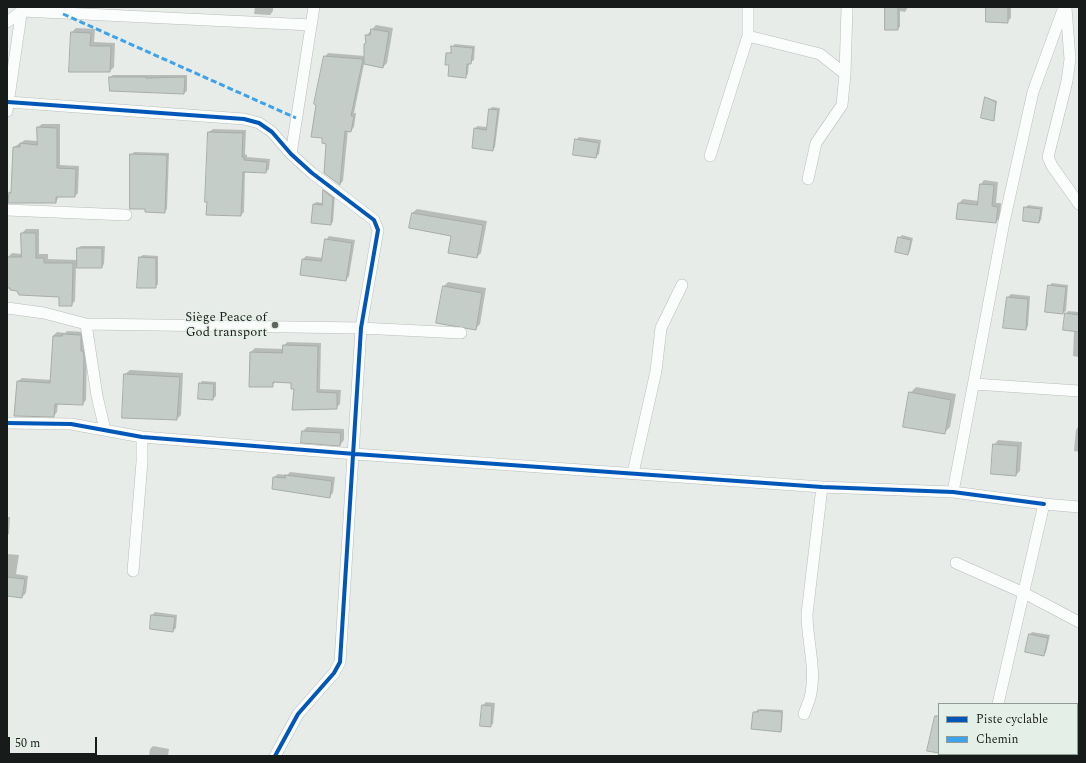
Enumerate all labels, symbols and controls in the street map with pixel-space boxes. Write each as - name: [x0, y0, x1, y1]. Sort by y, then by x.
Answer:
- place label: Siège Peace of God transport: [185, 310, 267, 341]
- marker: Siège Peace of God transport: [270, 320, 280, 330]
- legend: [938, 703, 1078, 755]
- text: Piste cyclable: [976, 710, 1048, 729]
- scale bar: [10, 729, 99, 755]
- text: Chemin: [976, 730, 1019, 749]
- text: 50 m: [15, 734, 40, 753]

